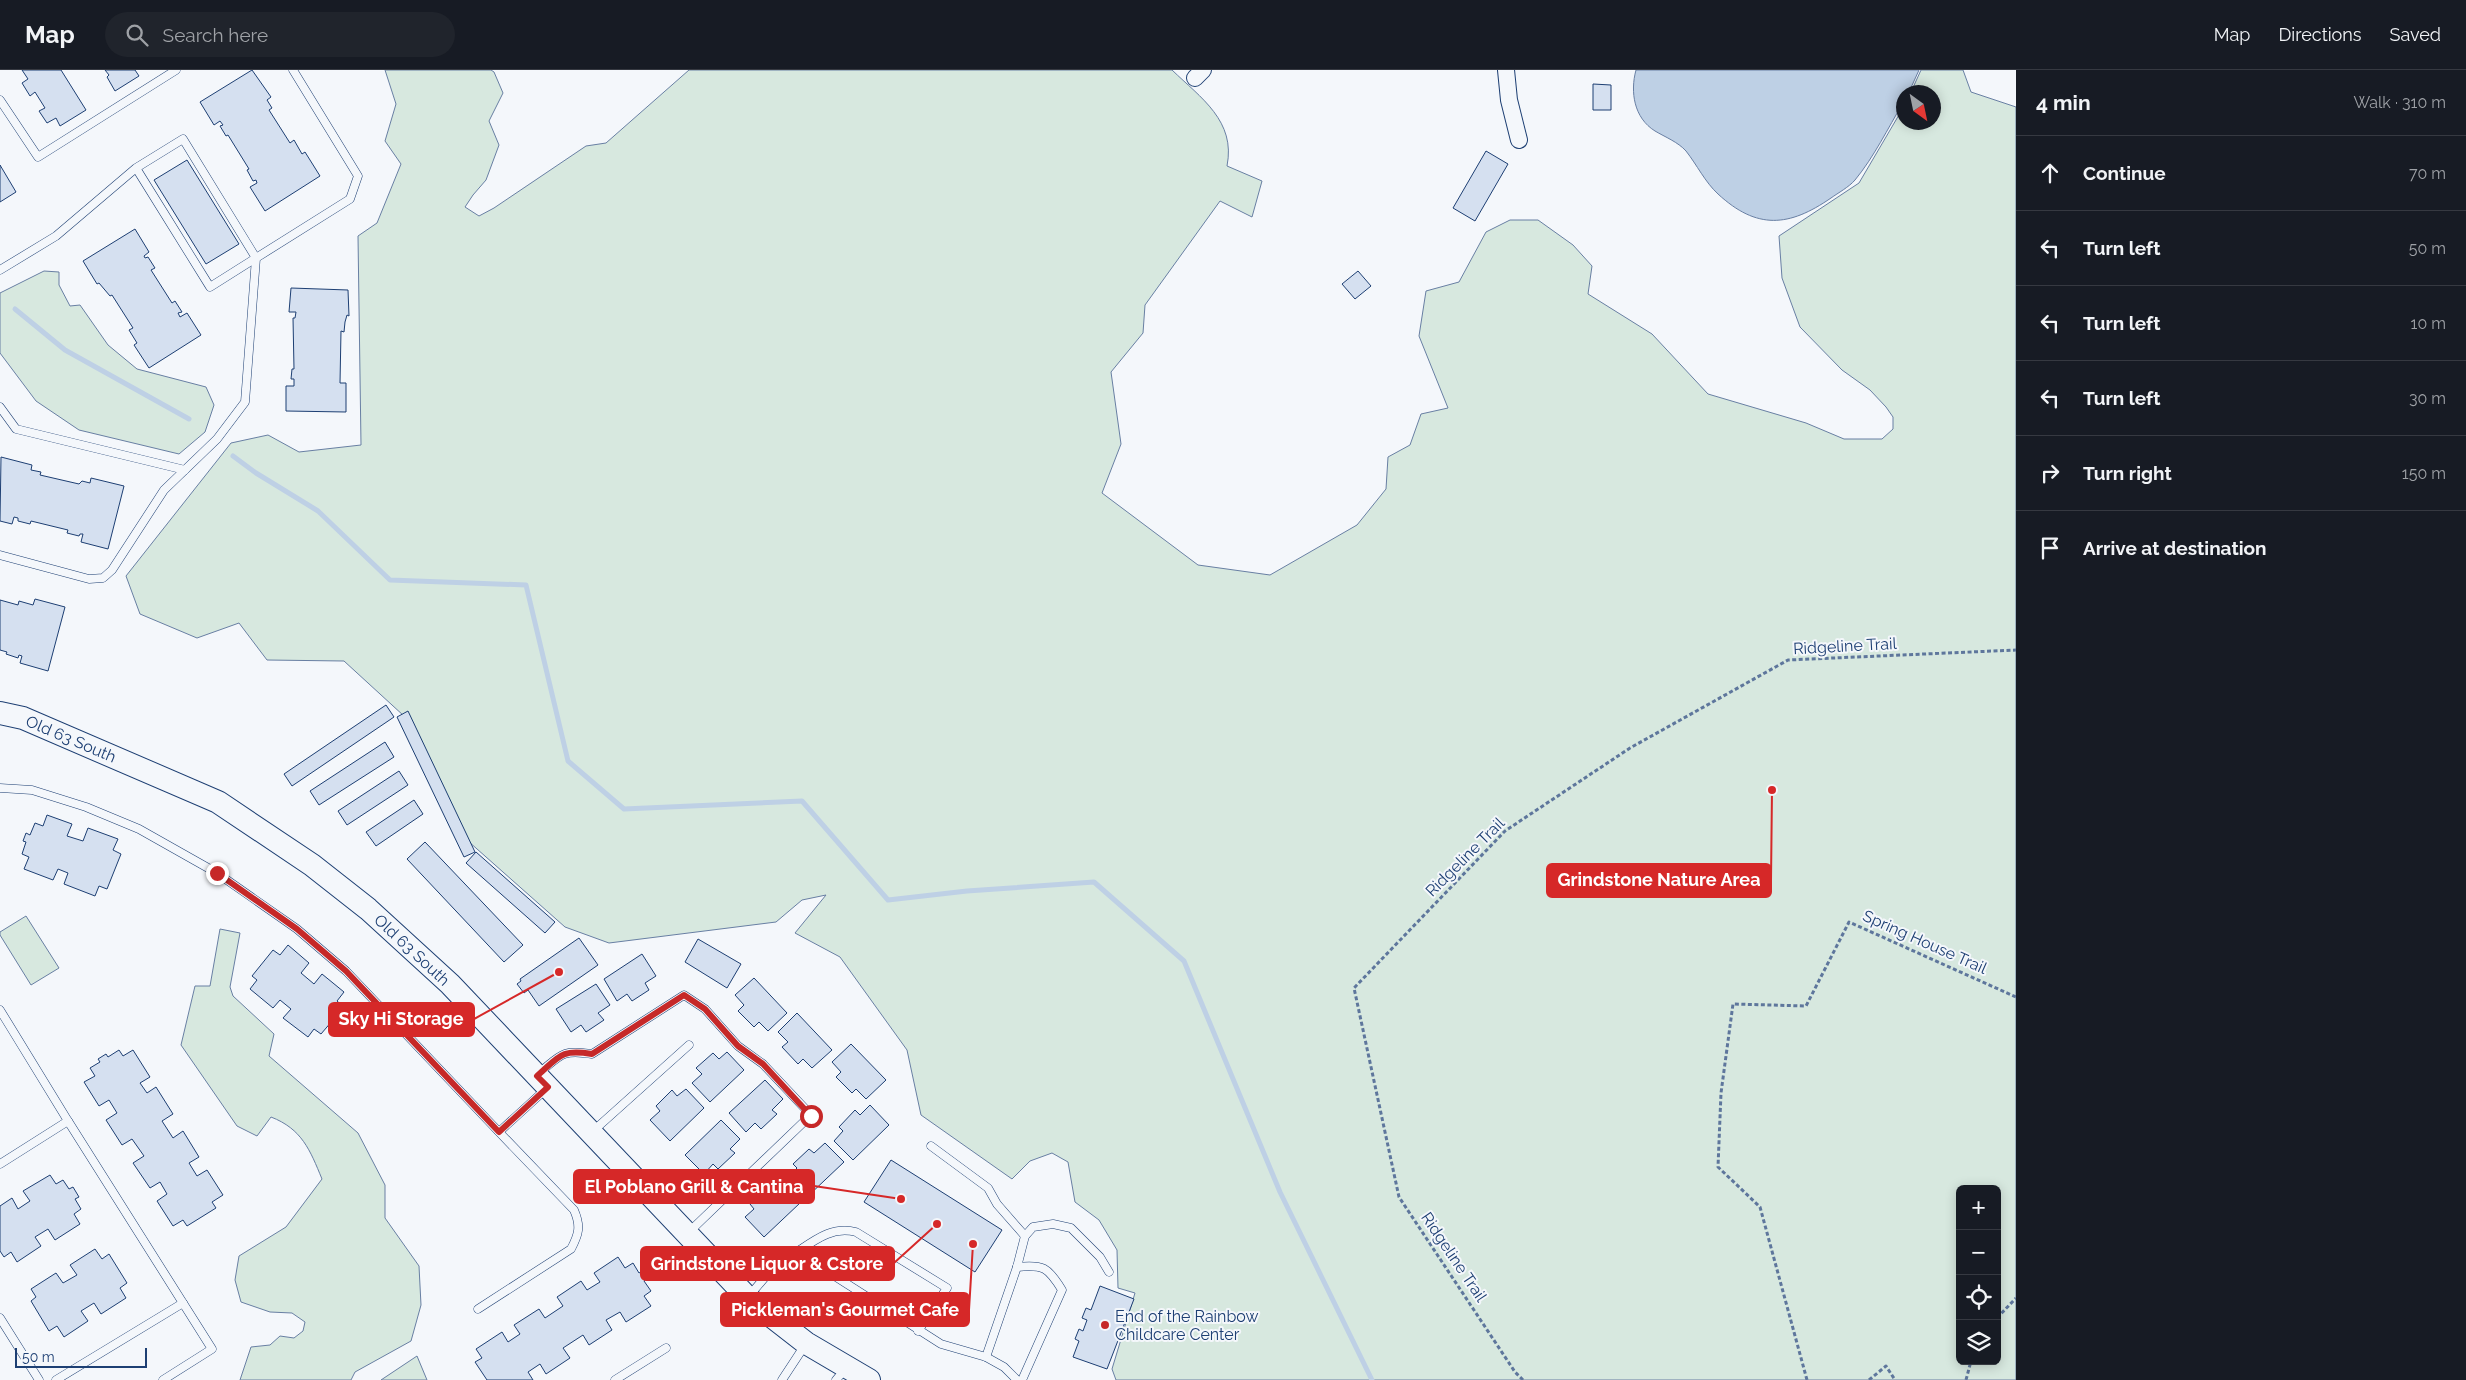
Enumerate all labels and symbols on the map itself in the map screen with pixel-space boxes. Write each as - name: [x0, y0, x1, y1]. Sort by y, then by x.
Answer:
- north arrow: [1896, 85, 1941, 130]
- street label: Ridgeline Trail: [1793, 634, 1898, 658]
- street label: Old 63 South: [23, 711, 119, 767]
- street label: Ridgeline Trail: [1422, 813, 1509, 900]
- route end: [206, 862, 229, 885]
- callout: Grindstone Nature Area: [1547, 864, 1771, 897]
- text: Grindstone Nature Area: [1558, 869, 1760, 890]
- street label: Spring House Trail: [1860, 906, 1991, 978]
- street label: Old 63 South: [370, 910, 454, 990]
- callout: Sky Hi Storage: [329, 1003, 474, 1036]
- text: Sky Hi Storage: [338, 1008, 464, 1029]
- route start: [800, 1105, 823, 1128]
- callout: El Poblano Grill & Cantina: [574, 1170, 814, 1203]
- text: El Poblano Grill & Cantina: [584, 1176, 804, 1197]
- street label: Ridgeline Trail: [1417, 1209, 1491, 1306]
- callout: Grindstone Liquor & Cstore: [641, 1247, 894, 1280]
- text: Grindstone Liquor & Cstore: [651, 1253, 884, 1274]
- callout: Pickleman's Gourmet Cafe: [721, 1293, 969, 1326]
- text: Pickleman's Gourmet Cafe: [731, 1299, 959, 1320]
- place label: End of the Rainbow Childcare Center: [1115, 1307, 1259, 1344]
- marker: End of the Rainbow Childcare Center: [1099, 1319, 1111, 1331]
- scale bar: [15, 1345, 148, 1368]

